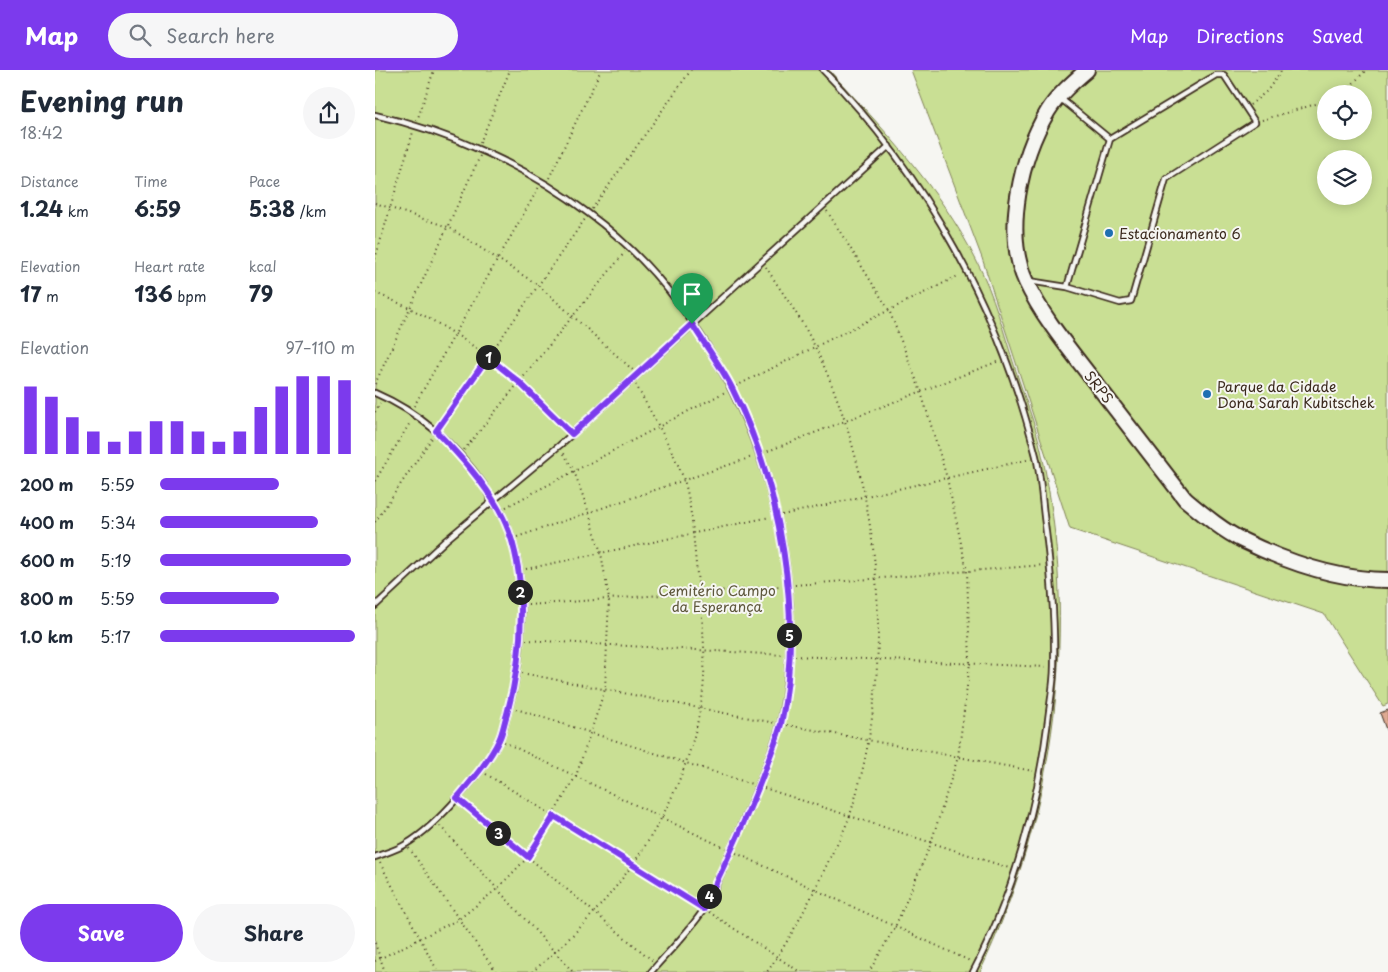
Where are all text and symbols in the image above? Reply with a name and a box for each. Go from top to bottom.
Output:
search box [108,13,458,58]
text: Map [25,17,78,53]
icon: search [126,21,154,49]
text: Search here [166,21,275,49]
text: Map [1130,22,1168,49]
text: Directions [1196,22,1284,49]
text: Saved [1312,22,1363,49]
text: Evening run [20,79,184,122]
map controls [1317,85,1372,205]
button: locate [1317,85,1372,140]
button: share [303,87,355,139]
text: 18:42 [20,120,63,144]
button: layers [1317,150,1372,205]
text: Distance [20,171,79,192]
text: Time [134,171,167,192]
text: Pace [249,171,280,192]
text: 1.24 [20,192,63,224]
text: 6:59 [134,192,181,224]
text: 5:38 [249,192,295,224]
text: km [63,201,89,222]
text: /km [295,201,327,222]
place label: Estacionamento 6 [1119,223,1241,244]
marker: Estacionamento 6 [1103,227,1115,239]
text: Elevation [20,256,80,277]
text: Heart rate [134,256,205,277]
text: kcal [249,256,277,277]
pin [671,273,713,324]
text: 17 [20,277,42,309]
text: 136 [134,277,173,309]
text: 79 [249,277,273,309]
icon: arrive [678,280,706,308]
text: m [42,286,59,307]
text: bpm [173,286,206,307]
text: Elevation [20,335,89,359]
text: 97–110 m [286,335,355,359]
pin: 1 [475,344,501,370]
text: 1 [485,347,492,368]
street label: SRPS [1079,366,1119,408]
place label: Parque da Cidade Dona Sarah Kubitschek [1217,376,1375,413]
marker: Parque da Cidade Dona Sarah Kubitschek [1201,388,1213,400]
text: 200 m [20,472,74,496]
text: 5:59 [100,472,135,496]
text: 400 m [20,510,74,534]
text: 5:34 [100,510,136,534]
text: 600 m [20,548,74,572]
text: 5:19 [100,548,131,572]
pin: 2 [507,580,533,604]
park label: Cemitério Campo da Esperança [658,580,776,617]
text: 2 [516,582,525,603]
text: 800 m [20,586,73,610]
text: 5:59 [100,586,135,610]
pin: 5 [777,622,801,648]
text: 1.0 km [20,624,73,648]
text: 5:17 [100,624,131,648]
text: 5 [785,625,794,646]
pin: 3 [485,820,511,846]
text: 3 [494,823,503,844]
pin: 4 [697,884,721,908]
text: 4 [705,886,714,907]
button: Save [20,904,183,962]
button: Share [193,904,355,962]

